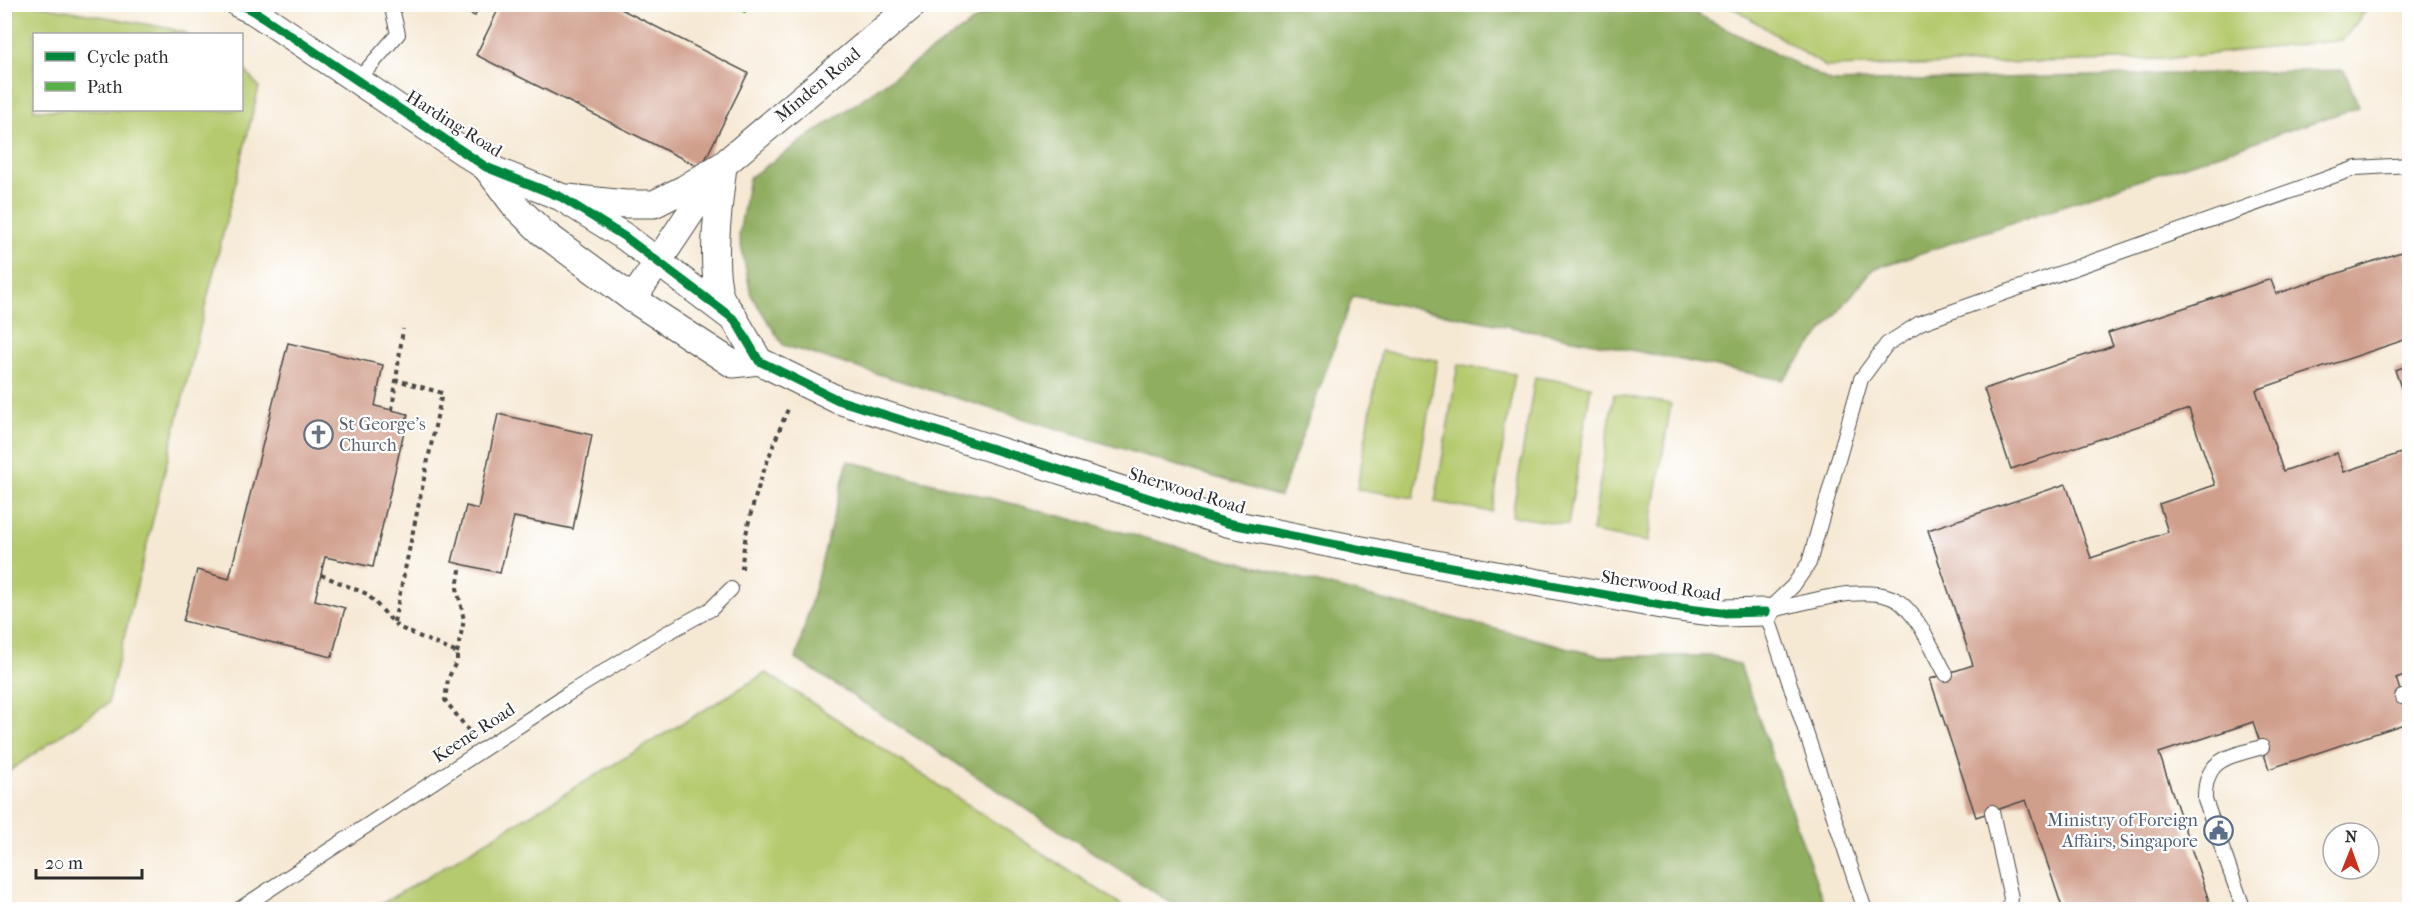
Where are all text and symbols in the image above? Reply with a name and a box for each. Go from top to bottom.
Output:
legend [33,33,243,111]
street label: Minden Road [771,43,865,127]
text: Cycle path [87,47,168,68]
text: Path [87,77,123,98]
street label: Harding Road [402,86,506,162]
place label: St George's Church [339,414,426,456]
church icon: St George's Church [302,418,334,450]
street label: Sherwood Road [1126,463,1248,519]
street label: Sherwood Road [1600,566,1723,606]
street label: Keene Road [429,699,519,767]
place label: Ministry of Foreign Affairs, Singapore [2047,810,2199,852]
public building icon: Ministry of Foreign Affairs, Singapore [2203,814,2235,846]
north arrow [2321,821,2381,881]
text: N [2345,827,2358,846]
scale bar [36,842,142,880]
text: 20 m [45,853,83,874]

